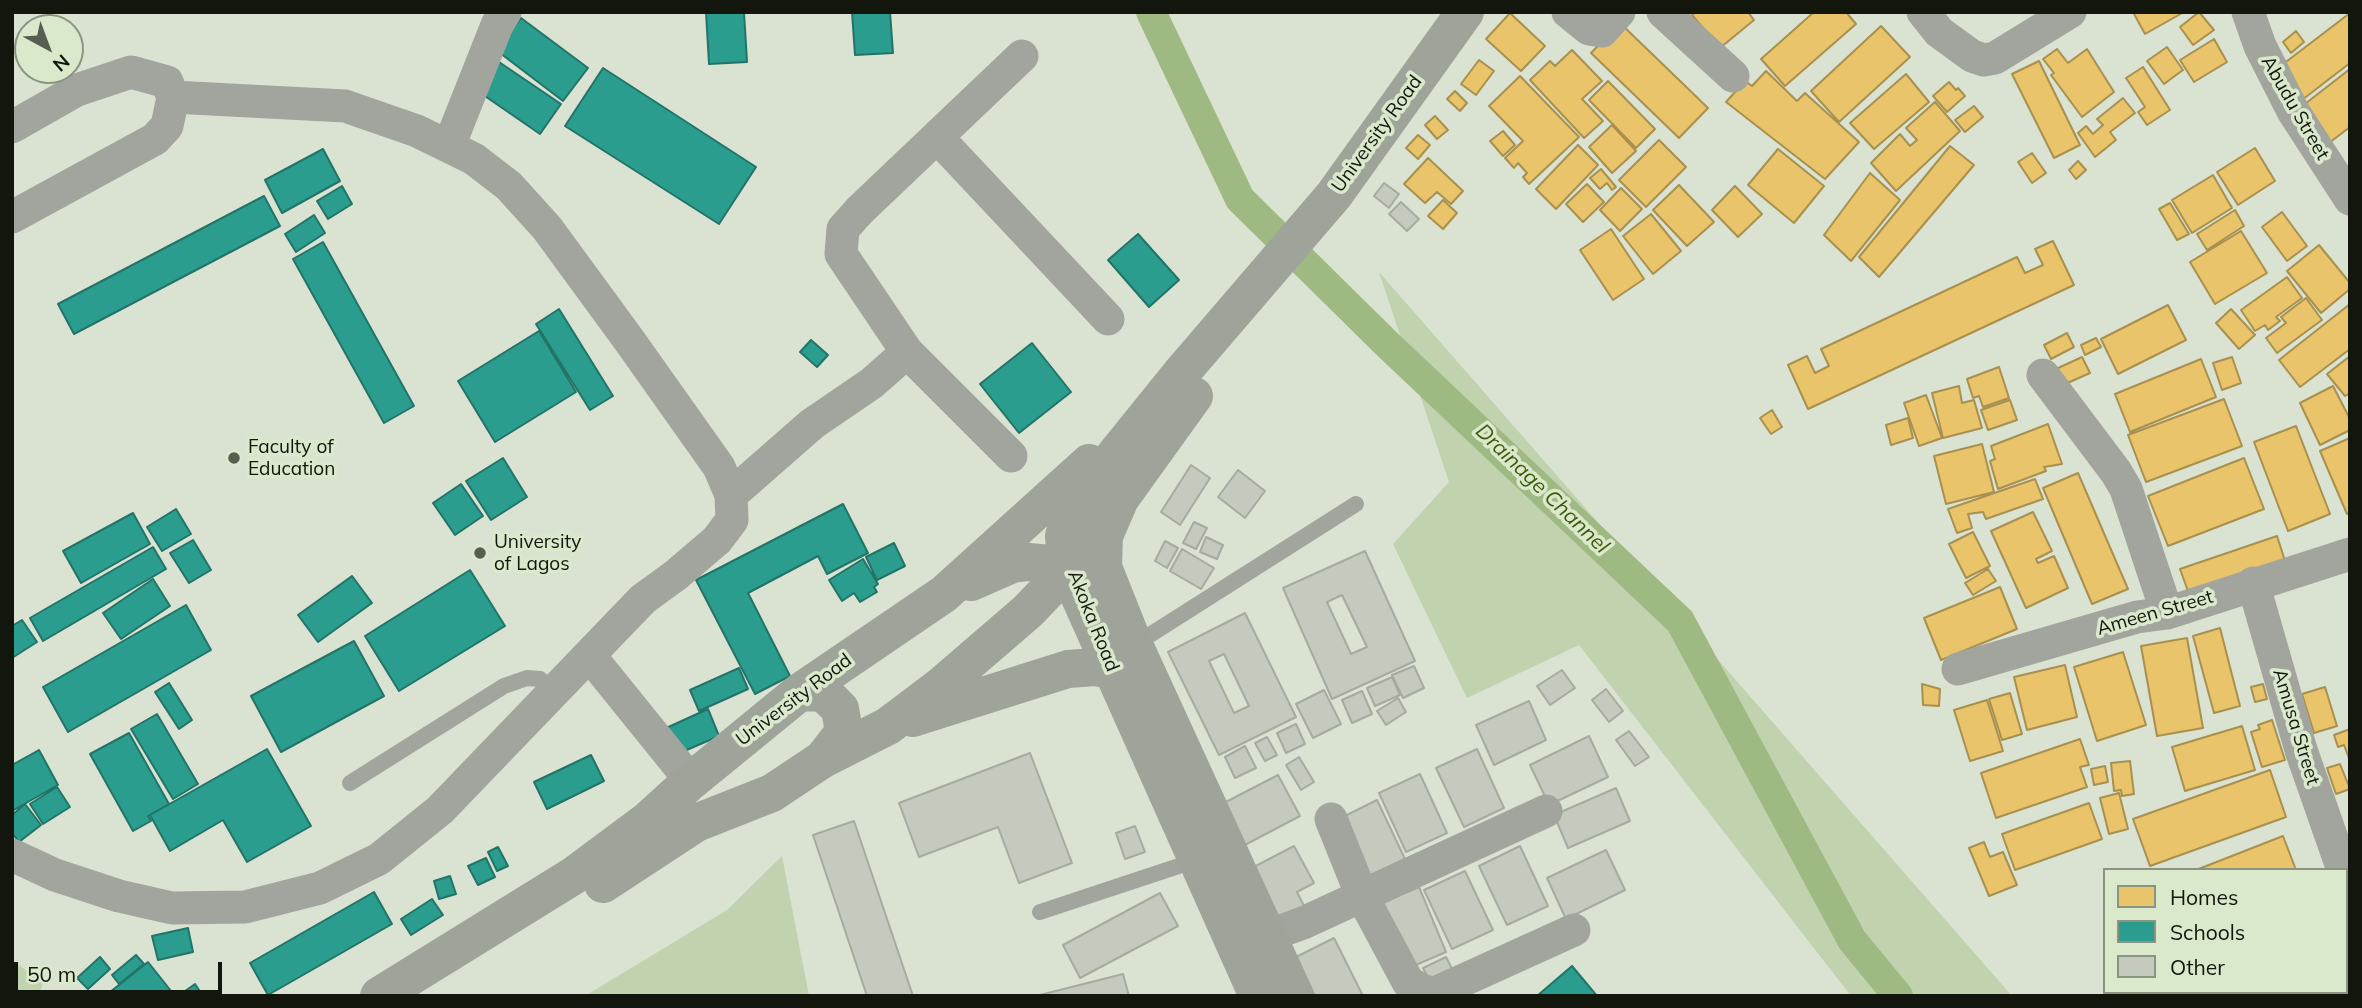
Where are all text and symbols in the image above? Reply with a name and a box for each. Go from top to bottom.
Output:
north arrow [14,14,84,84]
text: N [48,50,75,77]
street label: Abudu Street [2256,52,2334,164]
street label: University Road [1327,71,1427,197]
water label: Drainage Channel [1470,419,1614,559]
place label: Faculty of Education [248,436,335,480]
marker: Faculty of Education [226,450,242,466]
place label: University of Lagos [494,531,581,575]
marker: University of Lagos [472,545,488,561]
street label: Akoka Road [1062,567,1124,675]
street label: Ameen Street [2094,586,2216,640]
street label: University Road [732,649,856,751]
street label: Amusa Street [2268,666,2324,788]
legend [2103,868,2348,994]
text: Homes [2170,884,2238,910]
text: Schools [2170,919,2245,945]
scale bar [18,948,226,992]
text: Other [2170,954,2225,980]
text: 50 m [27,961,76,987]

